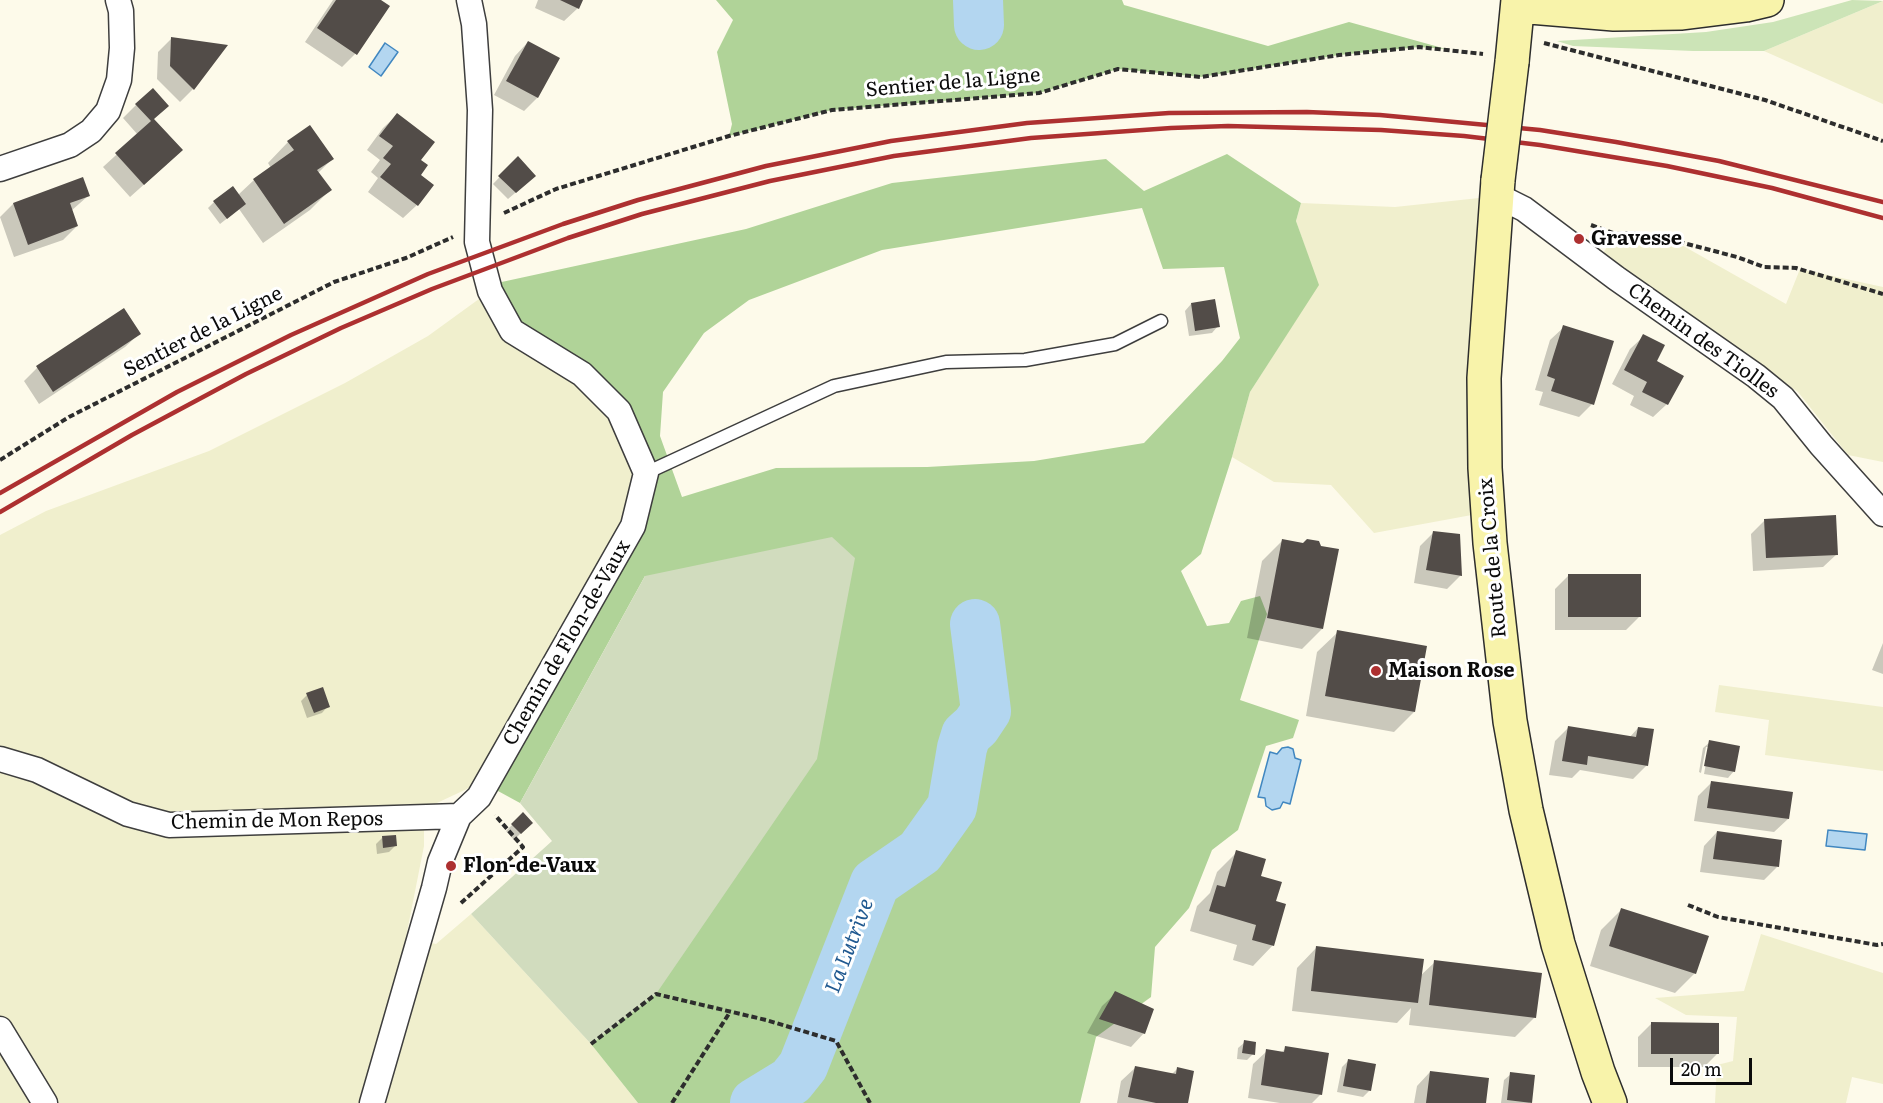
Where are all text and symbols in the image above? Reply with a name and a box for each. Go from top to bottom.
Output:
street label: Sentier de la Ligne [865,63,1041,103]
place label: Gravesse [1591,227,1682,251]
marker: Gravesse [1572,232,1586,246]
street label: Chemin des Tiolles [1623,278,1783,404]
street label: Sentier de la Ligne [120,282,286,382]
street label: Route de la Croix [1474,477,1512,639]
street label: Chemin de Flon-de-Vaux [498,536,636,750]
place label: Maison Rose [1388,659,1515,683]
marker: Maison Rose [1369,664,1383,678]
street label: Chemin de Mon Repos [171,807,383,835]
place label: Flon-de-Vaux [463,854,596,878]
marker: Flon-de-Vaux [444,859,458,873]
water label: La Lutrive [821,895,879,997]
scale bar [1673,1046,1756,1084]
text: 20 m [1681,1055,1722,1082]

